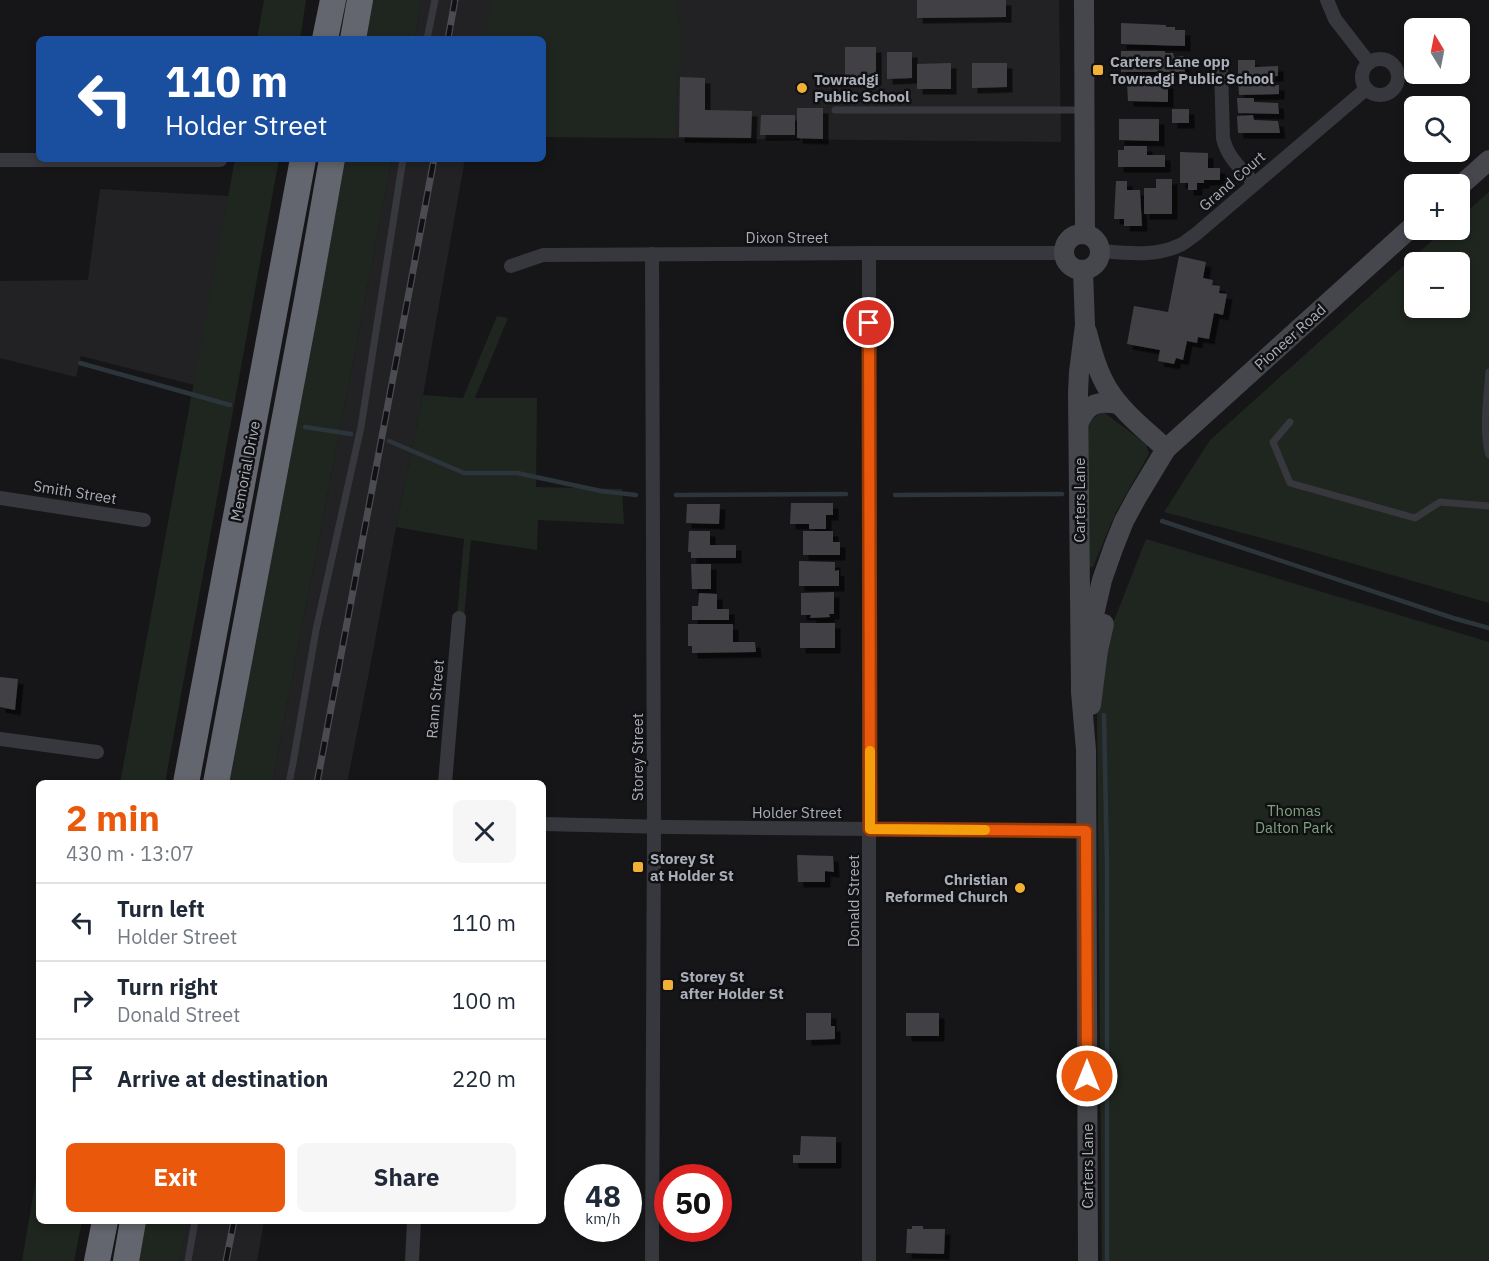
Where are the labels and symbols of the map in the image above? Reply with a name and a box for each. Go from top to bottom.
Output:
north arrow [1404,18,1470,84]
place label: Carters Lane opp Towradgi Public School [1110,52,1274,88]
marker: Carters Lane opp Towradgi Public School [1091,63,1105,77]
place label: Towradgi Public School [814,70,910,106]
marker: Towradgi Public School [795,81,809,95]
street label: Grand Court [1195,147,1269,215]
street label: Dixon Street [746,228,828,247]
pin [843,297,894,348]
street label: Pioneer Road [1250,300,1330,374]
street label: Memorial Drive [226,419,264,523]
street label: Carters Lane [1070,458,1089,542]
street label: Smith Street [32,476,118,508]
street label: Rann Street [422,659,448,739]
street label: Storey Street [628,713,647,801]
park label: Thomas Dalton Park [1255,801,1333,837]
street label: Holder Street [752,803,842,822]
place label: Storey St at Holder St [650,849,734,885]
street label: Donald Street [844,855,863,947]
marker: Storey St at Holder St [631,860,645,874]
place label: Christian Reformed Church [885,870,1008,906]
marker: Christian Reformed Church [1013,881,1027,895]
place label: Storey St after Holder St [680,967,784,1003]
marker: Storey St after Holder St [661,978,675,992]
position arrow [1055,1044,1119,1108]
street label: Carters Lane [1078,1124,1097,1208]
speed limit sign: 50 [654,1164,732,1242]

